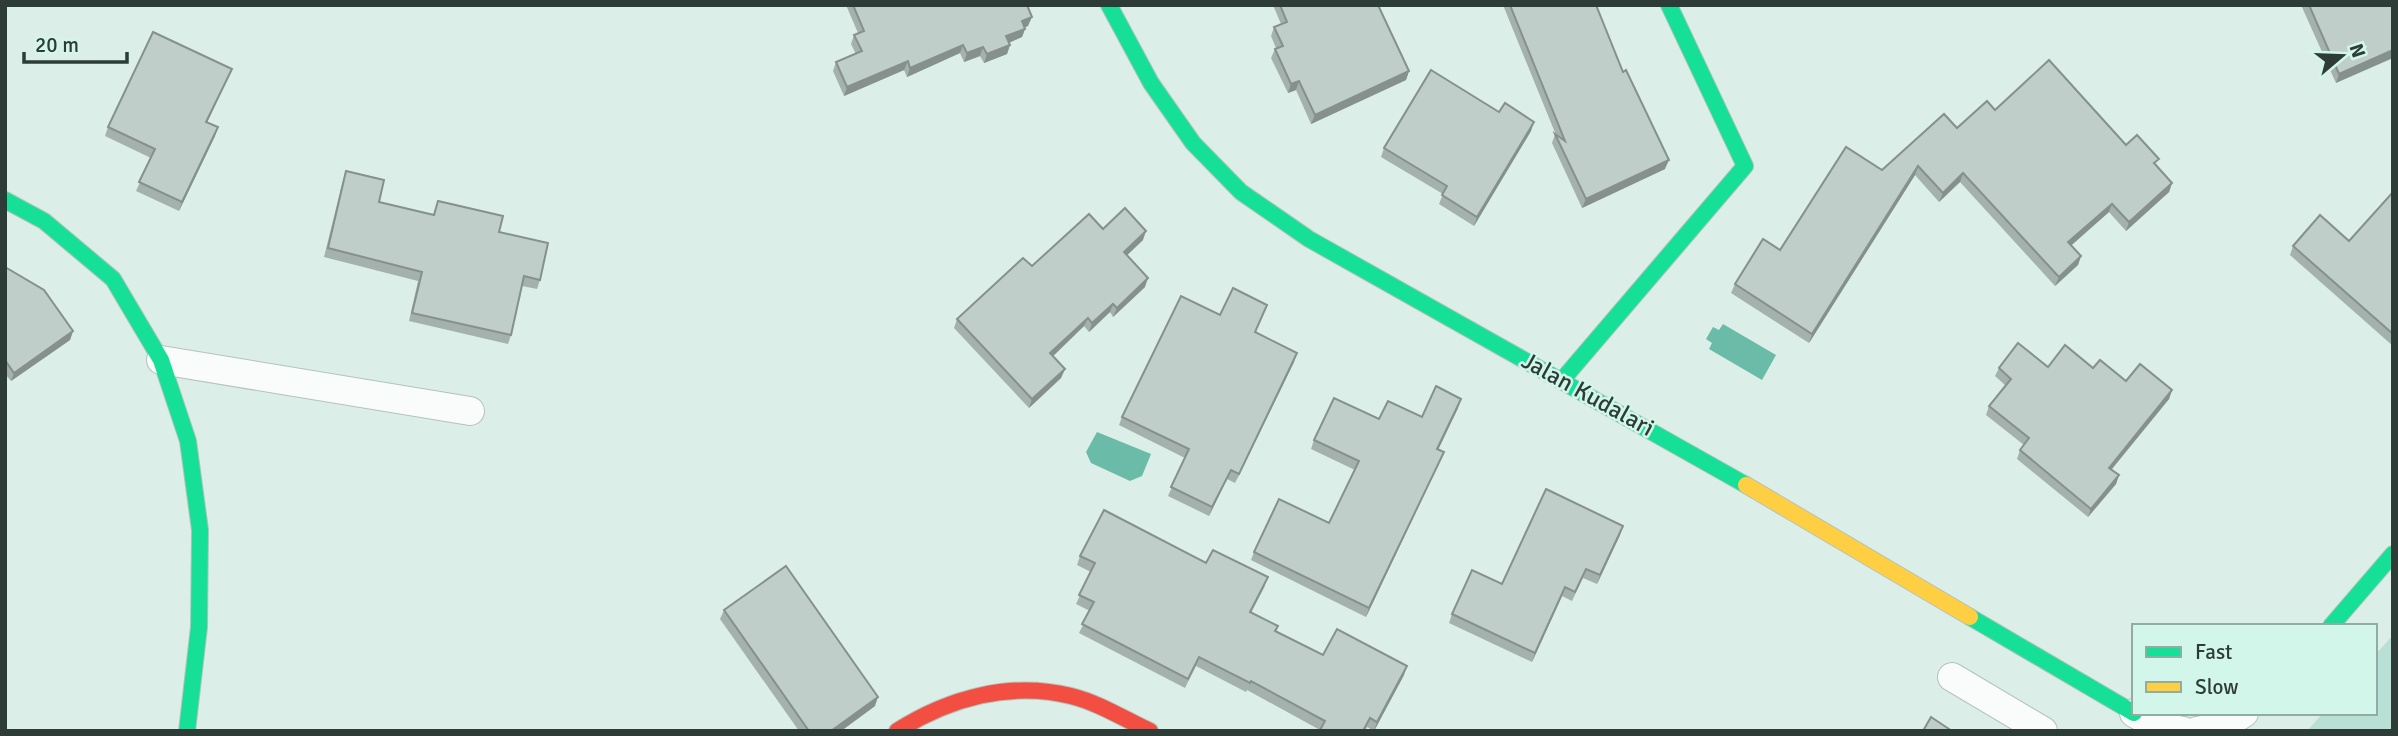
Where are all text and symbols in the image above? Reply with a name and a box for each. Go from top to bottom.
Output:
scale bar [24,21,128,65]
north arrow [2307,21,2377,91]
text: 20 m [35,32,79,58]
text: N [2344,41,2371,61]
street label: Jalan Kudalari [1517,345,1659,443]
legend [2132,624,2377,715]
text: Fast [2195,639,2232,665]
text: Slow [2195,674,2239,700]

